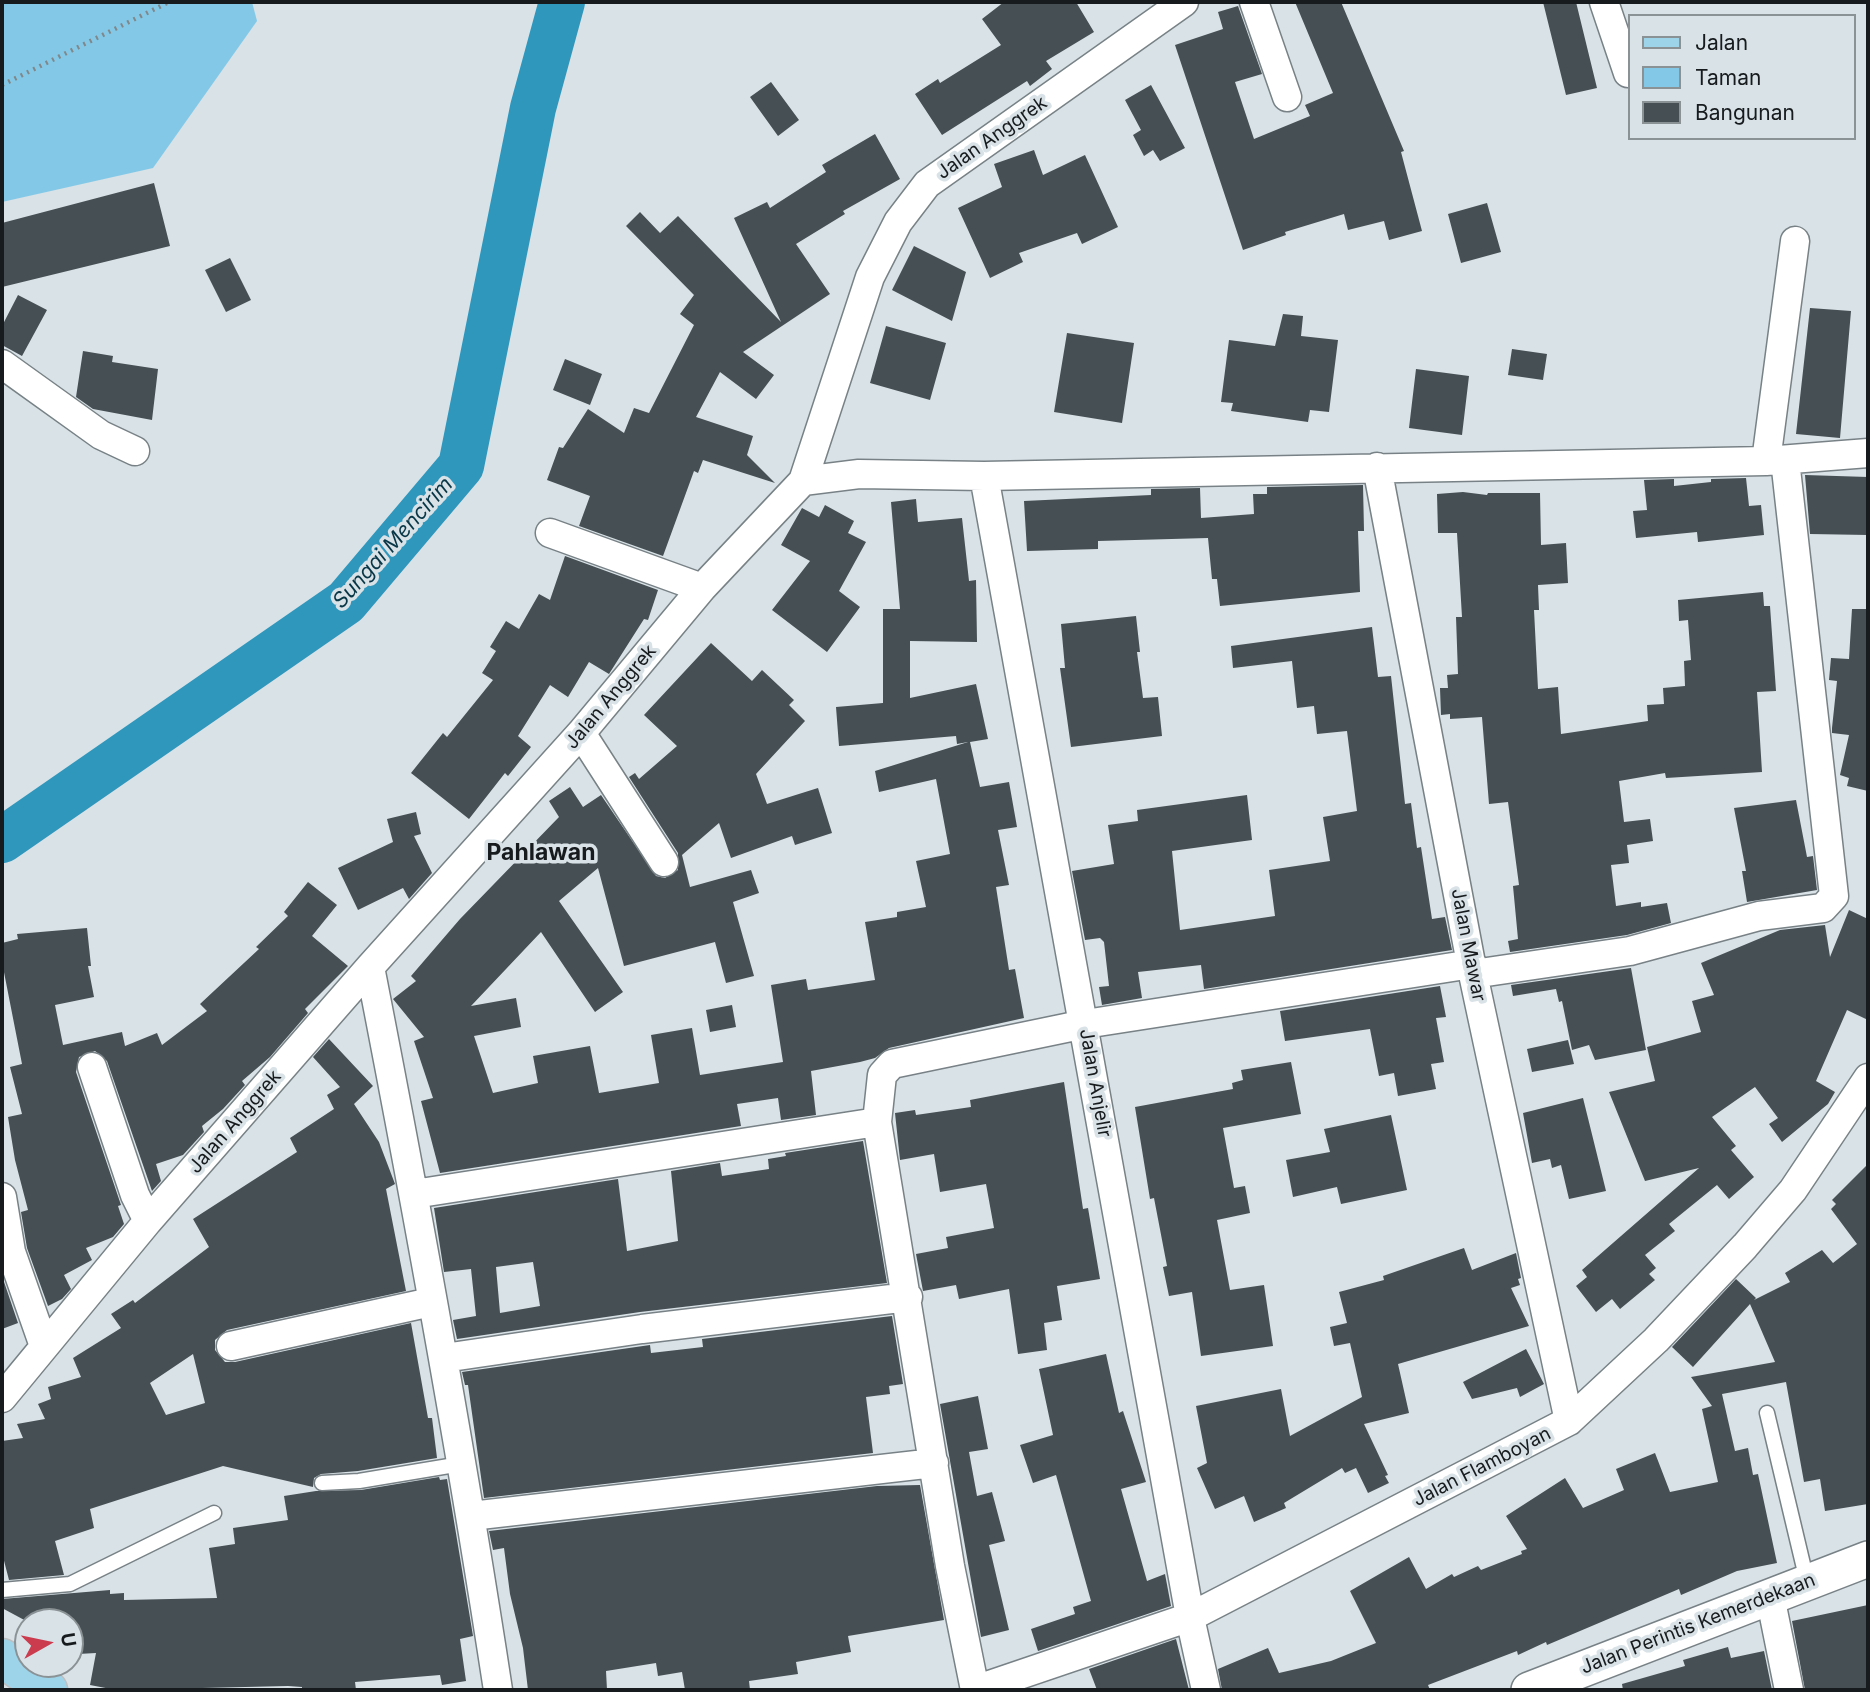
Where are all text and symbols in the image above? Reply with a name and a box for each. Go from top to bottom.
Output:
legend [1629,14,1856,140]
text: Jalan [1695,30,1748,55]
text: Taman [1695,65,1761,90]
street label: Jalan Anggrek [932,92,1052,184]
text: Bangunan [1695,100,1795,125]
water label: Sungai Mencirim [328,472,458,614]
street label: Jalan Anggrek [561,640,661,754]
district label: Pahlawan [486,839,596,867]
street label: Jalan Mawar [1446,887,1490,1003]
street label: Jalan Anjelir [1074,1027,1116,1139]
street label: Jalan Anggrek [184,1066,286,1178]
street label: Jalan Flamboyan [1409,1422,1555,1512]
street label: Jalan Perintis Kemerdekaan [1578,1569,1818,1679]
north arrow [14,1608,84,1678]
text: U [56,1631,81,1649]

